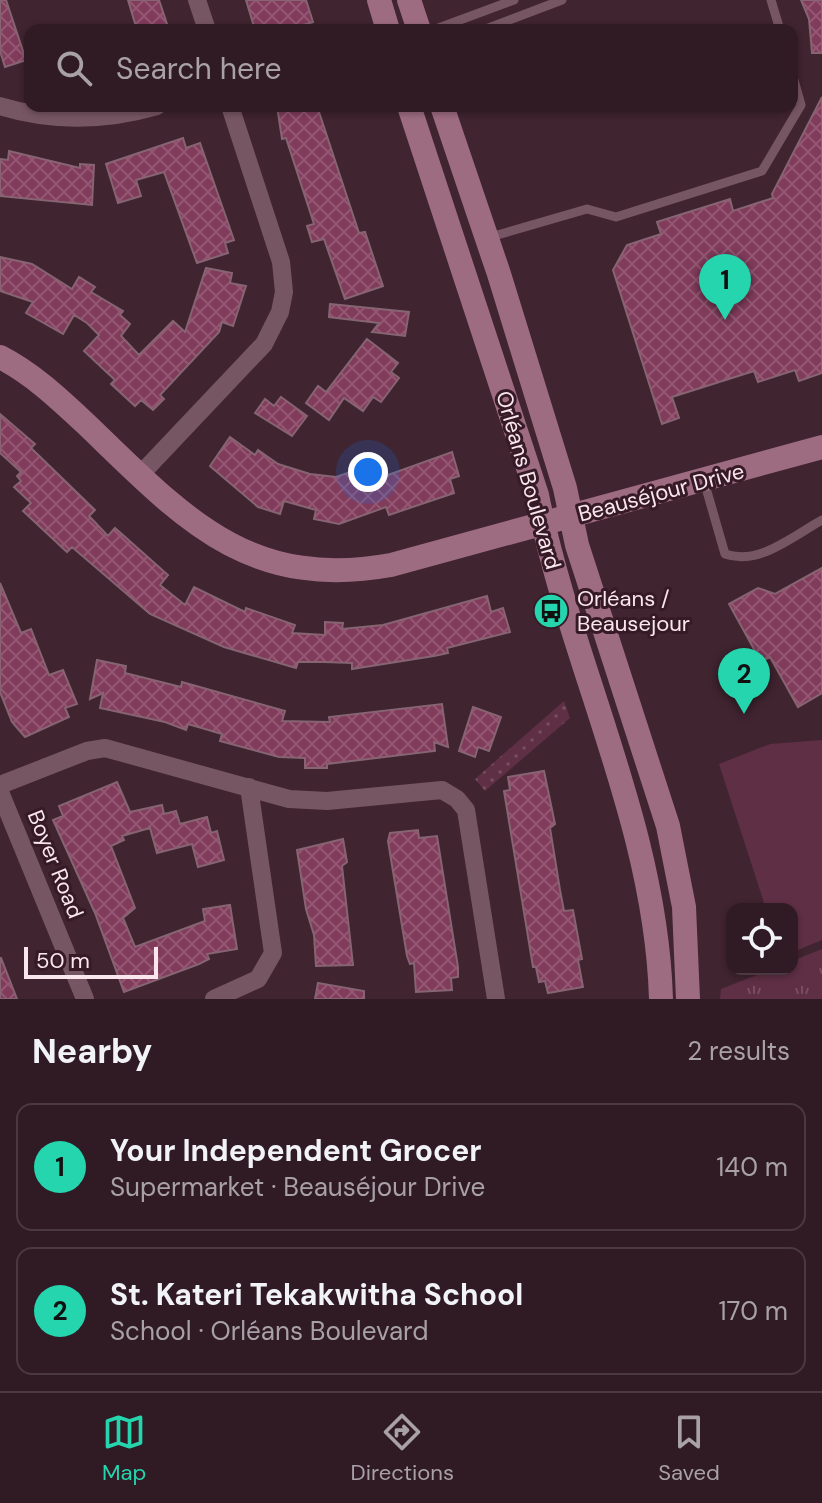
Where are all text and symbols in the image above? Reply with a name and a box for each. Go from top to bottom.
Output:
search box [24,24,798,112]
icon: search [52,46,96,90]
text: Search here [116,49,282,88]
pin: 1 [699,254,751,320]
street label: Orléans Boulevard [489,387,568,573]
your location [348,452,388,492]
street label: Beauséjour Drive [575,456,747,529]
place label: Orléans / Beausejour [577,584,690,638]
bus stop icon: Orléans / Beausejour [532,592,570,630]
pin: 2 [718,648,770,714]
street label: Boyer Road [21,806,90,923]
map controls [726,903,798,975]
button: locate [726,903,798,975]
scale bar [24,943,158,979]
text: 50 m [36,946,90,975]
text: Nearby [32,1029,152,1074]
text: 2 results [687,1034,790,1068]
text: Your Independent Grocer [110,1131,482,1170]
text: 1 [55,1150,65,1184]
text: 140 m [716,1150,788,1184]
text: Supermarket · Beauséjour Drive [110,1170,485,1204]
text: St. Kateri Tekakwitha School [110,1275,523,1314]
text: 2 [52,1294,68,1328]
text: 170 m [719,1294,788,1328]
text: School · Orléans Boulevard [110,1314,429,1348]
tab: Map [102,1410,146,1487]
tab: Directions [351,1410,454,1487]
tab: Saved [658,1410,720,1487]

